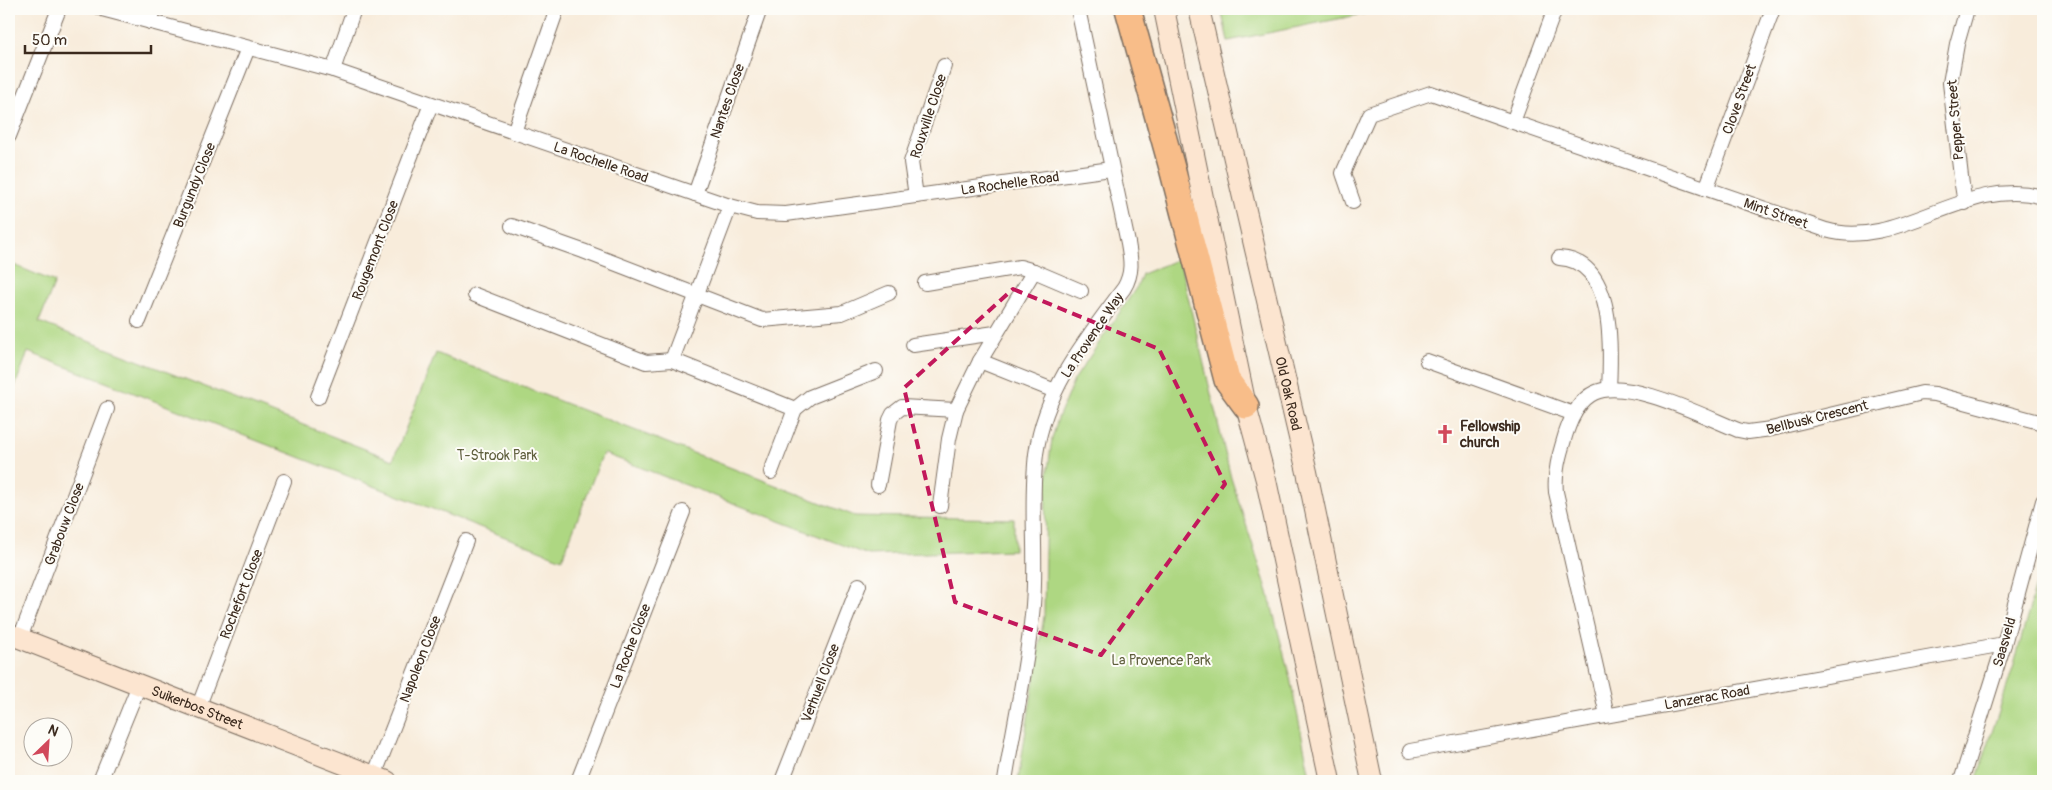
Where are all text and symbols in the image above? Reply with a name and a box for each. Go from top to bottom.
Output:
scale bar [25,22,151,54]
text: 50 m [32,31,67,50]
street label: Clove Street [1719,61,1760,137]
street label: Nantes Close [707,62,748,141]
street label: Rouxville Close [907,72,950,160]
street label: Pepper Street [1943,79,1967,161]
street label: La Rochelle Road [551,138,651,187]
street label: Burgundy Close [170,140,219,230]
street label: La Rochelle Road [960,168,1061,199]
street label: Mint Street [1741,195,1811,233]
street label: Rougemont Close [349,198,402,302]
street label: La Provence Way [1058,289,1127,381]
street label: Old Oak Road [1271,355,1305,433]
street label: Bellbusk Crescent [1765,397,1870,438]
place label: Fellowship church [1459,418,1521,451]
church icon: Fellowship church [1434,423,1456,445]
park label: T-Strook Park [457,447,538,464]
street label: Grabouw Close [41,480,88,568]
street label: Rochefort Close [217,547,266,642]
street label: La Roche Close [607,601,654,691]
street label: Napoleon Close [396,613,445,705]
street label: Saasveld [1989,615,2020,669]
street label: Verhuell Close [798,641,843,725]
park label: La Provence Park [1111,652,1211,669]
street label: Suikerbos Street [149,682,246,733]
street label: Lanzerac Road [1663,682,1751,713]
north arrow [22,718,72,768]
text: N [45,721,61,740]

